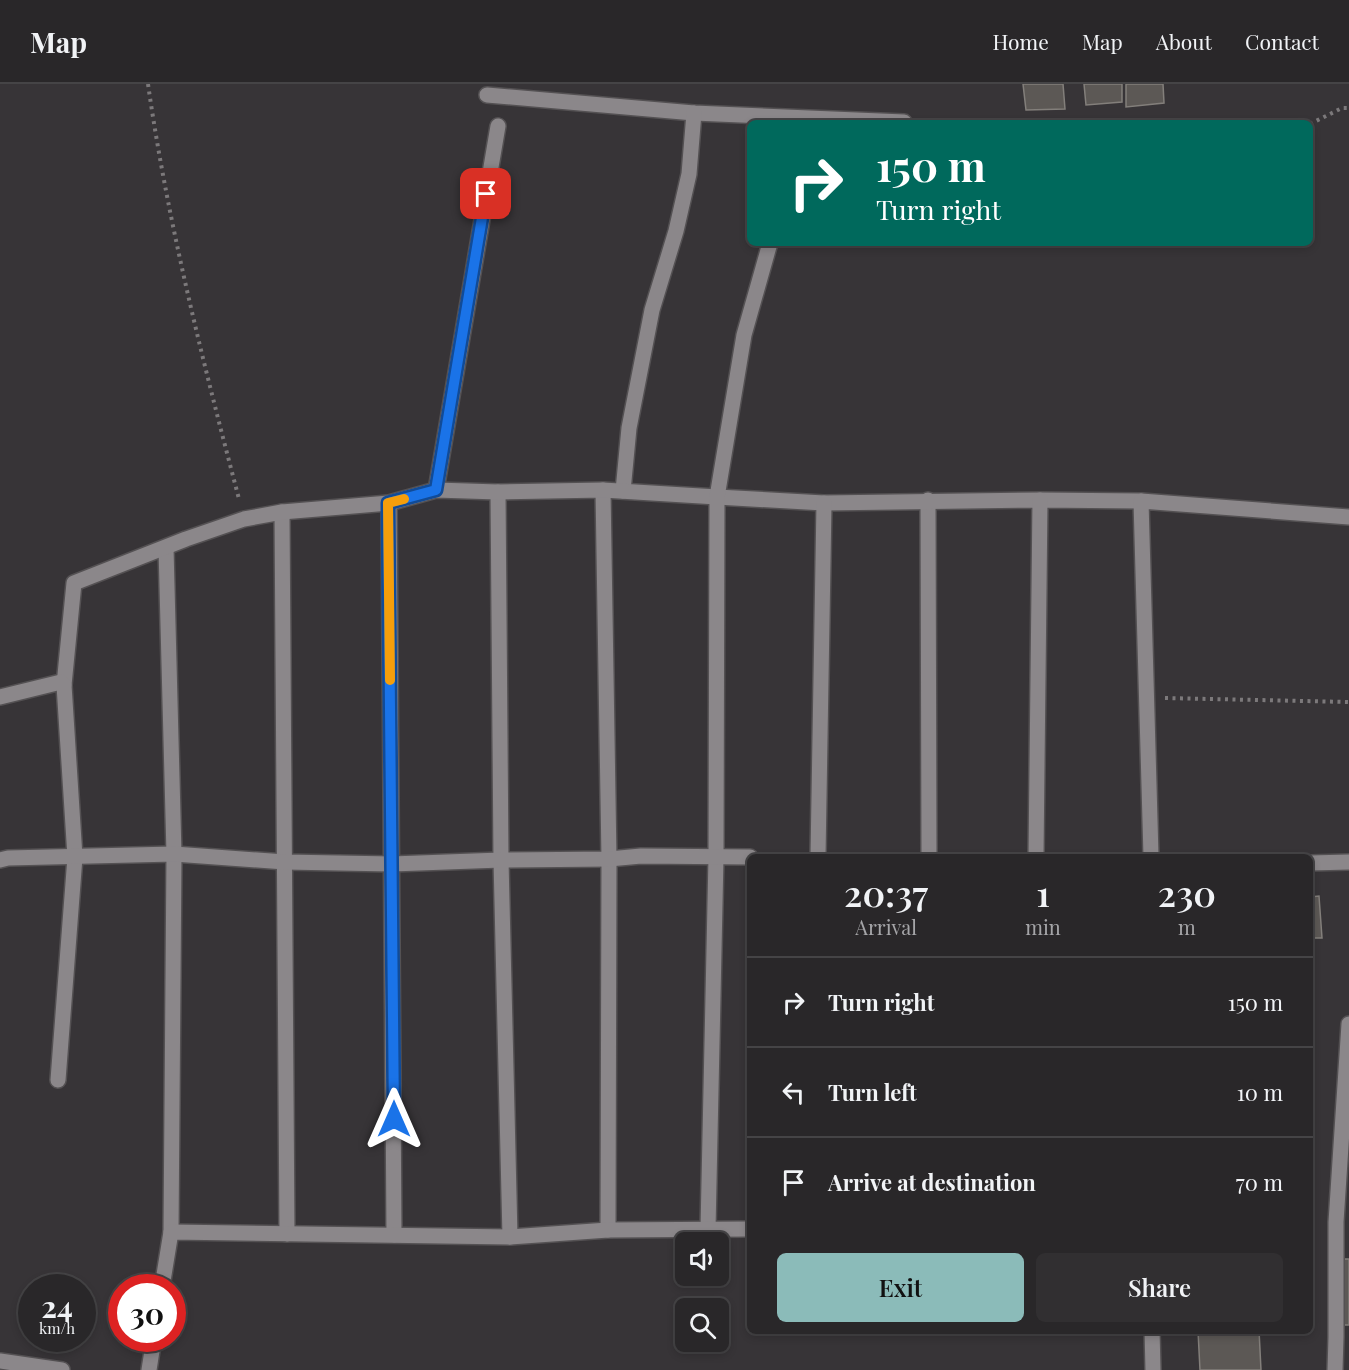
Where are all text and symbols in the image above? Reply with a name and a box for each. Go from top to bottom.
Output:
text: Map [30,23,87,60]
text: Home [993,27,1049,55]
text: Map [1082,27,1123,55]
text: About [1156,27,1212,55]
text: Contact [1245,27,1319,55]
text: 150 m [876,137,986,193]
icon: right [777,144,855,222]
pin [460,168,511,219]
icon: arrive [469,177,502,210]
text: Turn right [876,191,1001,227]
text: 20:37 [844,868,928,916]
text: 1 [1036,868,1050,916]
text: 230 [1158,868,1216,916]
text: Arrival [855,913,917,940]
text: min [1025,913,1061,940]
text: m [1178,913,1196,940]
icon: right [777,986,810,1019]
text: Turn right [828,987,934,1017]
text: 150 m [1228,987,1283,1017]
icon: left [777,1076,810,1109]
text: Turn left [828,1077,917,1107]
text: 10 m [1237,1077,1283,1107]
position arrow [362,1087,426,1151]
icon: arrive [777,1166,810,1199]
text: Arrive at destination [828,1167,1036,1197]
text: 70 m [1236,1167,1283,1197]
map controls [675,1232,729,1352]
button: sound [675,1232,729,1286]
button: Exit [777,1253,1024,1322]
button: Share [1036,1253,1283,1322]
speed limit sign: 30 [108,1274,186,1352]
text: 24 [41,1286,73,1326]
button: search [675,1298,729,1352]
text: km/h [39,1318,75,1338]

